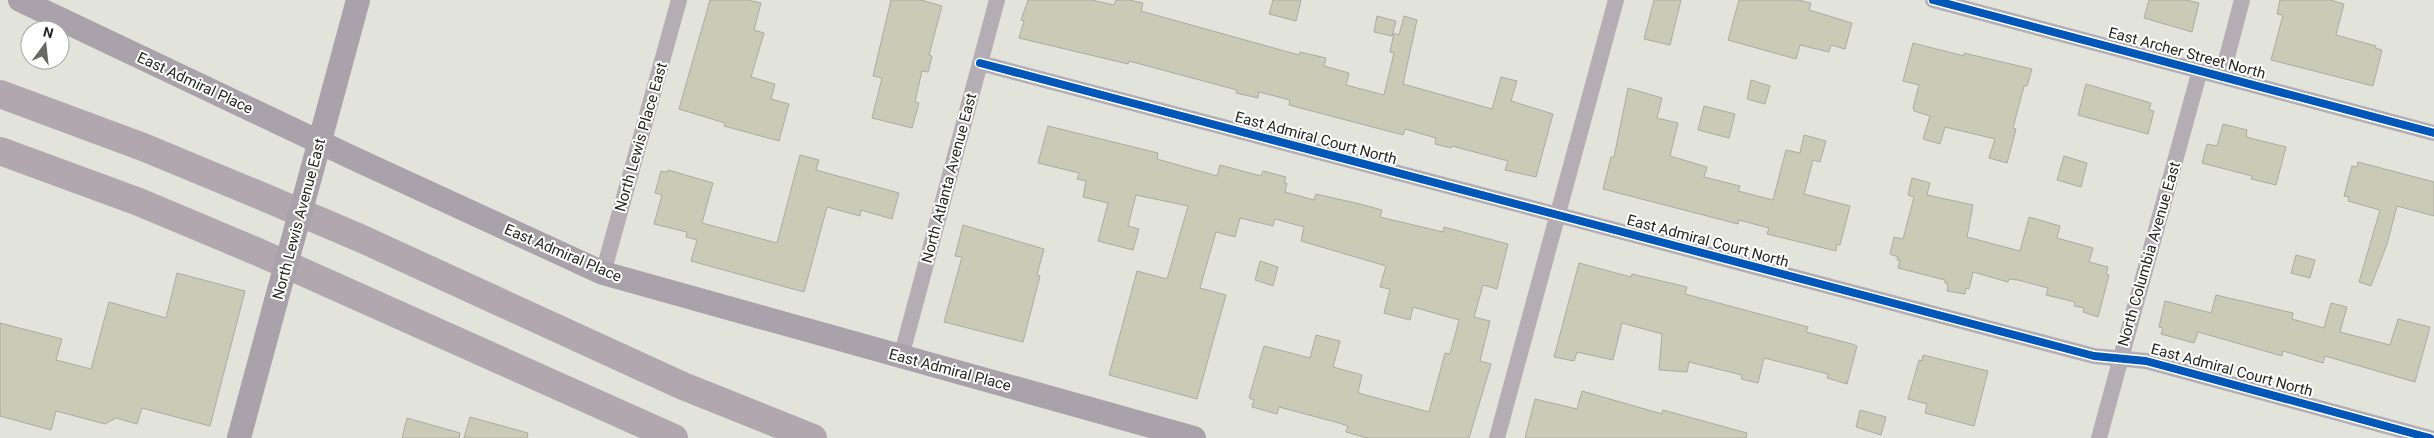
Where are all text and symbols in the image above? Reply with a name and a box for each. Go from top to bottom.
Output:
north arrow [20,20,70,70]
text: N [42,23,55,41]
street label: East Archer Street North [2107,23,2267,83]
street label: East Admiral Place [134,48,256,118]
street label: North Lewis Place East [611,60,671,214]
street label: North Atlanta Avenue East [918,91,980,265]
street label: East Admiral Court North [1233,108,1399,168]
street label: North Lewis Avenue East [269,136,329,302]
street label: North Columbia Avenue East [2114,160,2184,348]
street label: East Admiral Court North [1625,211,1791,271]
street label: East Admiral Place [502,220,624,286]
street label: East Admiral Court North [2149,340,2315,400]
street label: East Admiral Place [887,345,1013,395]

